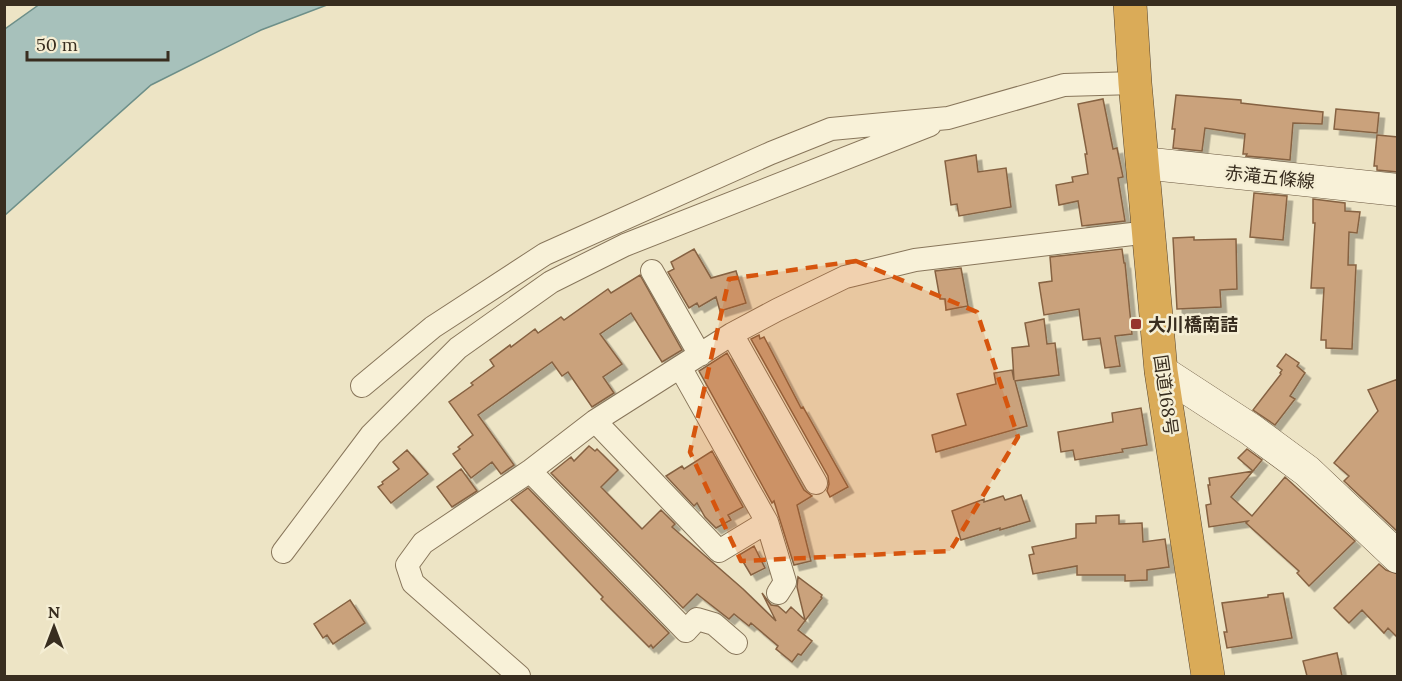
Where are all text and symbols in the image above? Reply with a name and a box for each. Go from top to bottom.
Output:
scale bar [27,24,168,62]
text: 50 m [36,33,78,56]
street label: 赤滝五條線 [1224,161,1316,193]
place label: 大川橋南詰 [1148,313,1238,336]
marker: 大川橋南詰 [1129,317,1143,331]
street label: 国道168号 [1149,353,1183,437]
north arrow [24,597,84,657]
text: N [48,602,60,622]

